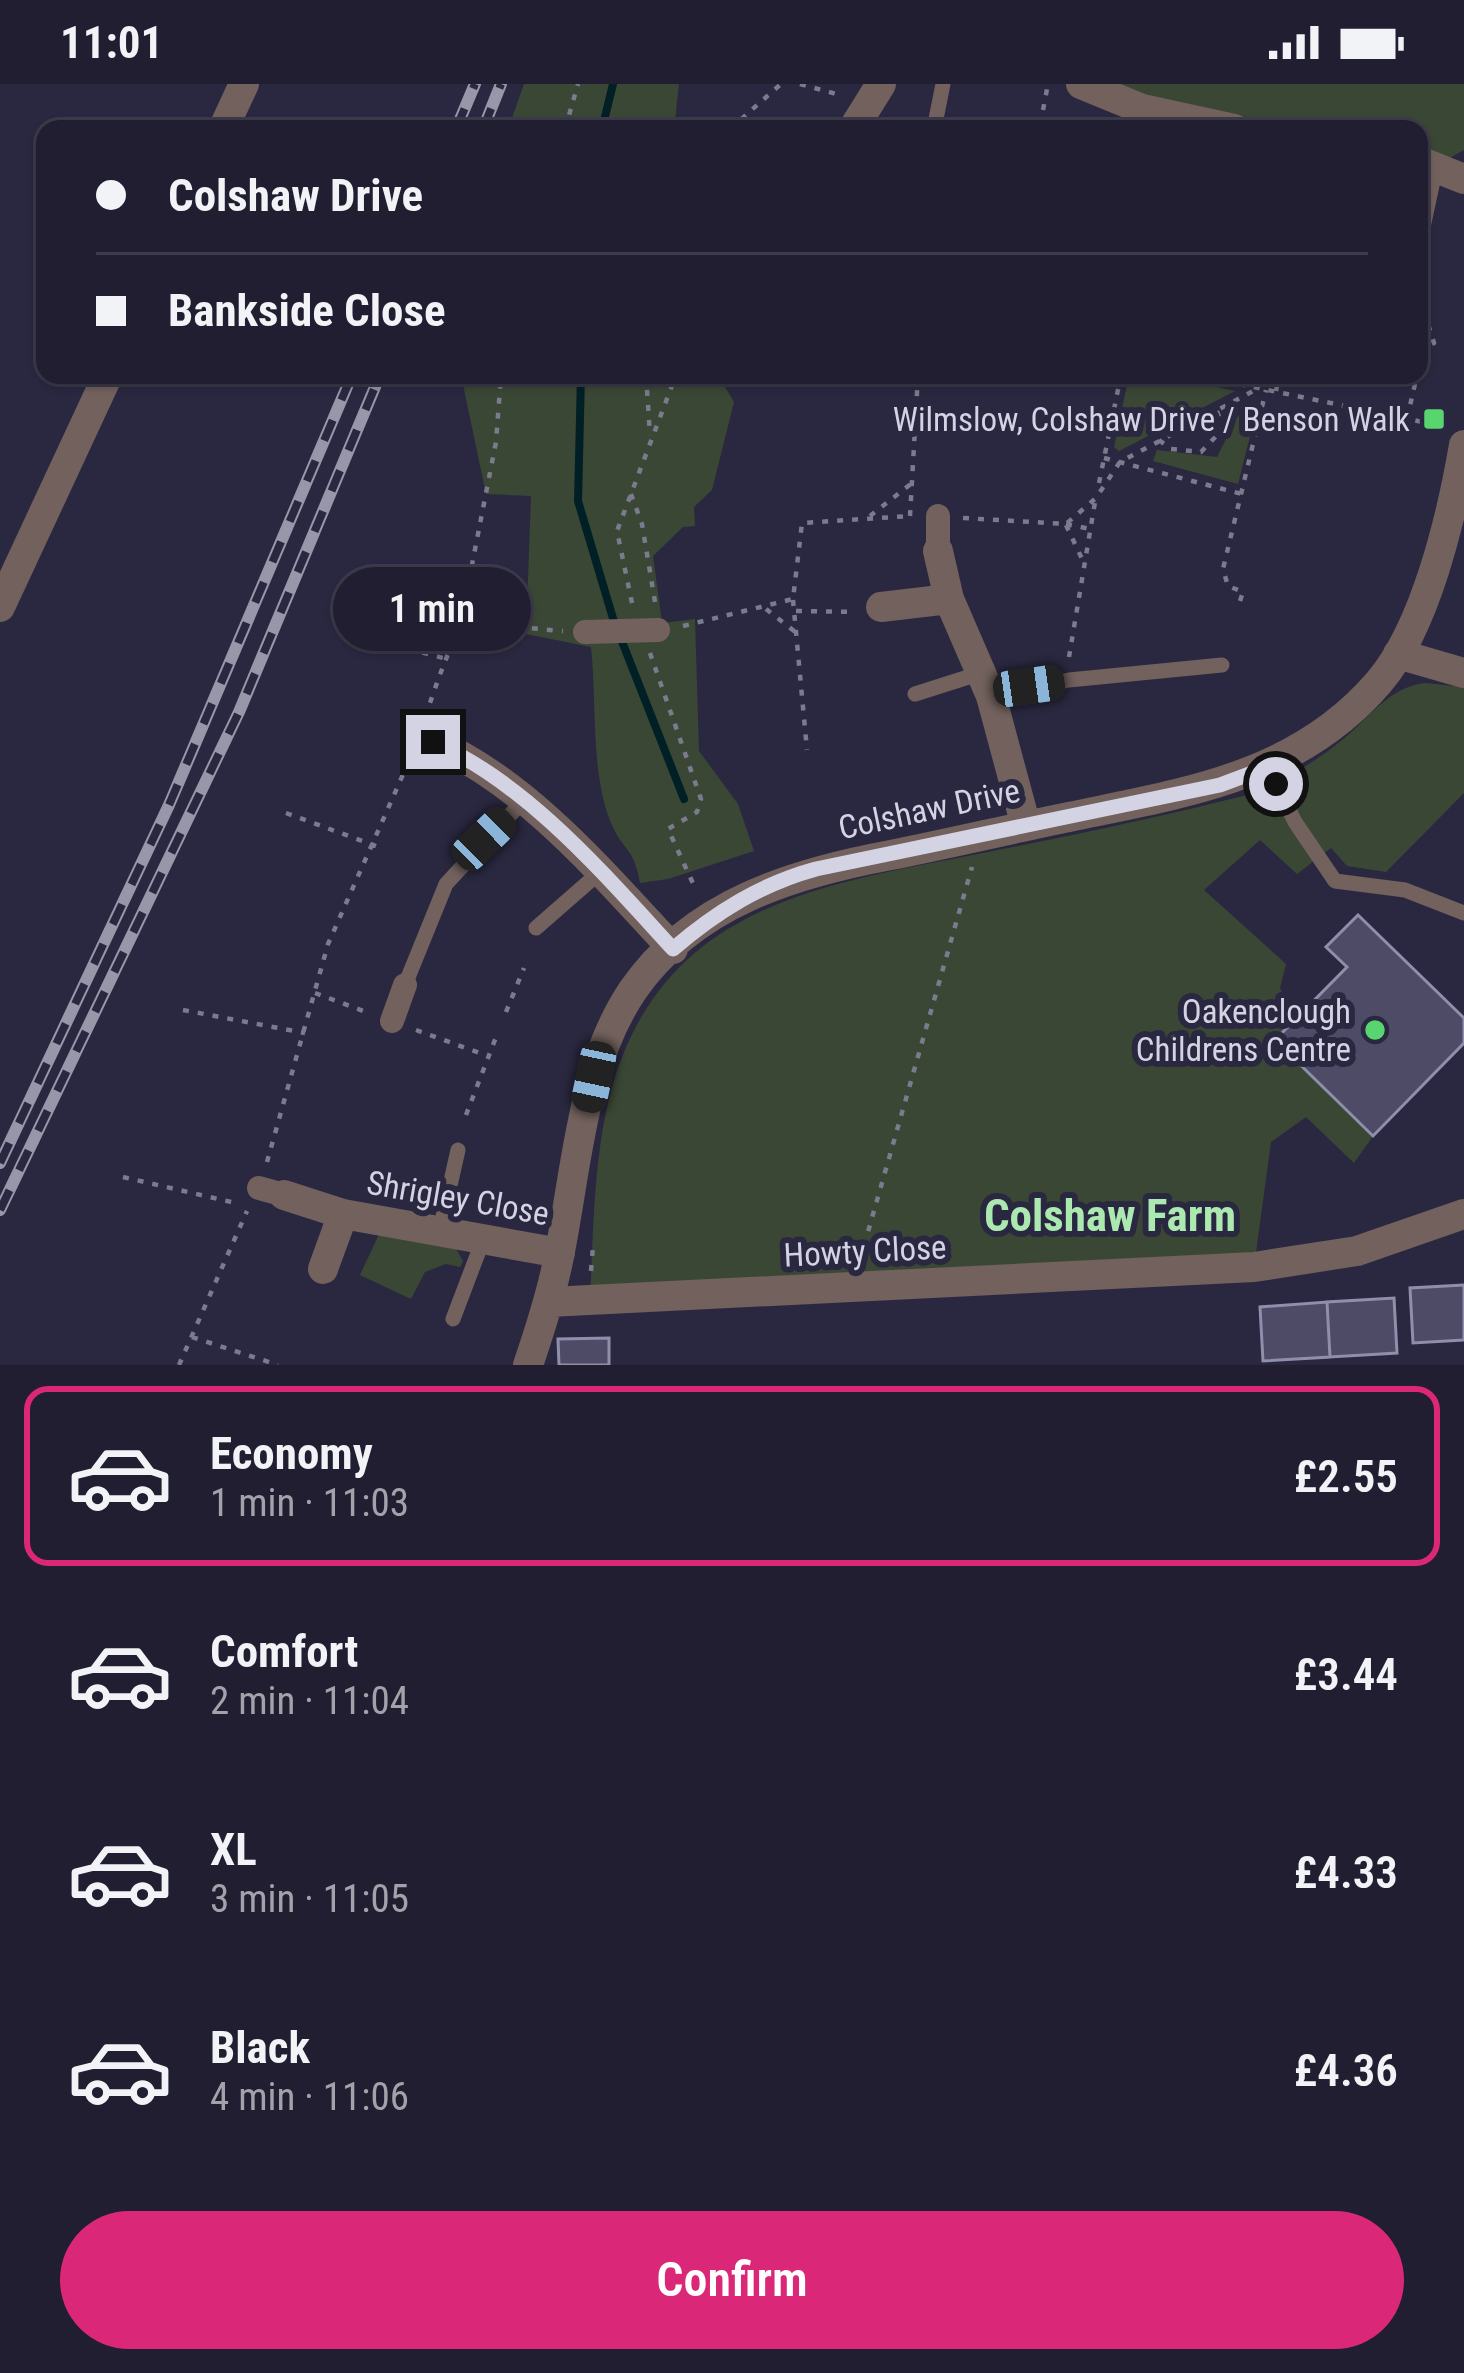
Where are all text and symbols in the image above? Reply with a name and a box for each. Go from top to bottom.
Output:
text: 11:01 [60,16,163,69]
text: Colshaw Drive [168,169,423,222]
text: Bankside Close [168,284,445,337]
place label: Wilmslow, Colshaw Drive / Benson Walk [893,400,1410,439]
marker: Wilmslow, Colshaw Drive / Benson Walk [1421,406,1447,432]
callout: 1 min [334,568,532,652]
text: 1 min [389,586,475,632]
car [991,663,1067,709]
route end [406,715,460,769]
route start [1249,757,1303,811]
street label: Colshaw Drive [835,771,1023,847]
car [446,801,522,877]
place label: Oakenclough Childrens Centre [1136,992,1351,1069]
marker: Oakenclough Childrens Centre [1362,1017,1388,1043]
car [569,1038,619,1116]
street label: Shrigley Close [364,1163,552,1233]
district label: Colshaw Farm [984,1189,1236,1242]
street label: Howty Close [783,1227,947,1275]
icon: car [66,1422,174,1530]
text: Economy [210,1427,373,1480]
text: £2.55 [1294,1450,1398,1503]
text: 1 min · 11:03 [210,1480,409,1526]
icon: car [66,1620,174,1728]
text: Comfort [210,1625,358,1678]
text: £3.44 [1294,1648,1398,1701]
text: 2 min · 11:04 [210,1678,409,1724]
icon: car [66,1818,174,1926]
text: XL [210,1823,257,1876]
text: £4.33 [1294,1846,1398,1899]
text: 3 min · 11:05 [210,1876,409,1922]
icon: car [66,2016,174,2124]
text: Black [210,2021,310,2074]
text: £4.36 [1294,2044,1398,2097]
text: 4 min · 11:06 [210,2074,409,2120]
button: Confirm [60,2211,1404,2349]

